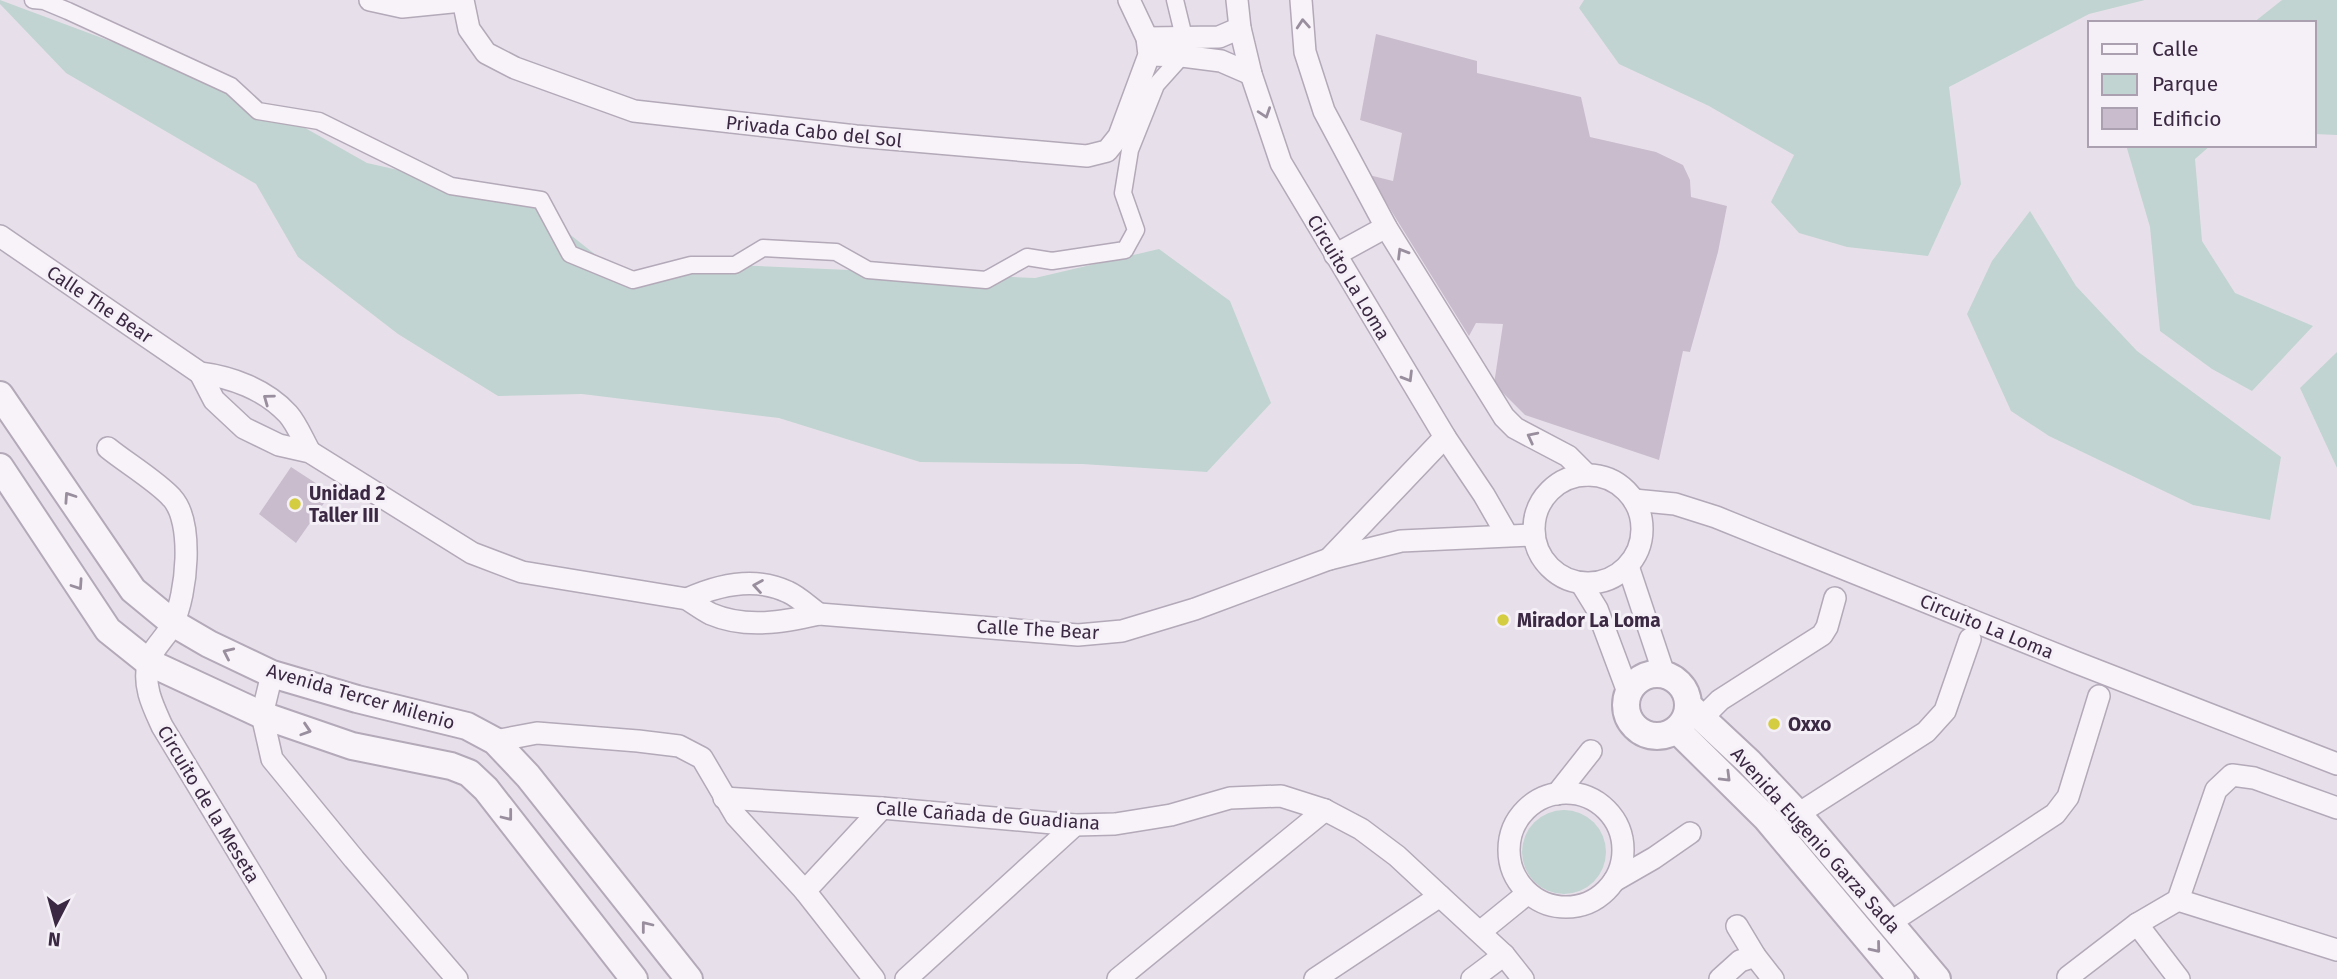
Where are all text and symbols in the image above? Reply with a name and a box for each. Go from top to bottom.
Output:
one-way arrow [1296,18,1311,29]
legend [2088,21,2316,147]
text: Calle [2152,36,2198,62]
text: Parque [2152,71,2218,97]
text: Edificio [2152,106,2222,132]
one-way arrow [1257,107,1271,119]
street label: Privada Cabo del Sol [725,111,904,152]
street label: Circuito La Loma [1302,210,1395,344]
one-way arrow [1397,248,1410,261]
street label: Calle The Bear [42,261,158,349]
one-way arrow [1400,369,1413,382]
one-way arrow [264,395,276,407]
one-way arrow [1526,431,1539,445]
place label: Unidad 2 Taller III [309,482,385,527]
one-way arrow [65,492,77,505]
marker: Unidad 2 Taller III [287,496,303,512]
one-way arrow [70,577,83,590]
one-way arrow [752,579,764,594]
street label: Circuito La Loma [1917,589,2057,664]
place label: Mirador La Loma [1517,609,1661,632]
marker: Mirador La Loma [1495,612,1511,628]
street label: Calle The Bear [976,615,1101,644]
one-way arrow [223,647,235,661]
street label: Avenida Tercer Milenio [264,659,458,734]
place label: Oxxo [1788,713,1831,736]
marker: Oxxo [1766,716,1782,732]
street label: Circuito de la Meseta [152,721,265,887]
one-way arrow [299,722,311,736]
street label: Avenida Eugenio Garza Sada [1726,743,1905,938]
one-way arrow [1718,769,1731,782]
street label: Calle Cañada de Guadiana [875,796,1101,835]
one-way arrow [499,809,512,821]
north arrow [21,888,91,958]
one-way arrow [642,921,655,933]
text: N [47,927,62,952]
one-way arrow [1867,941,1880,953]

